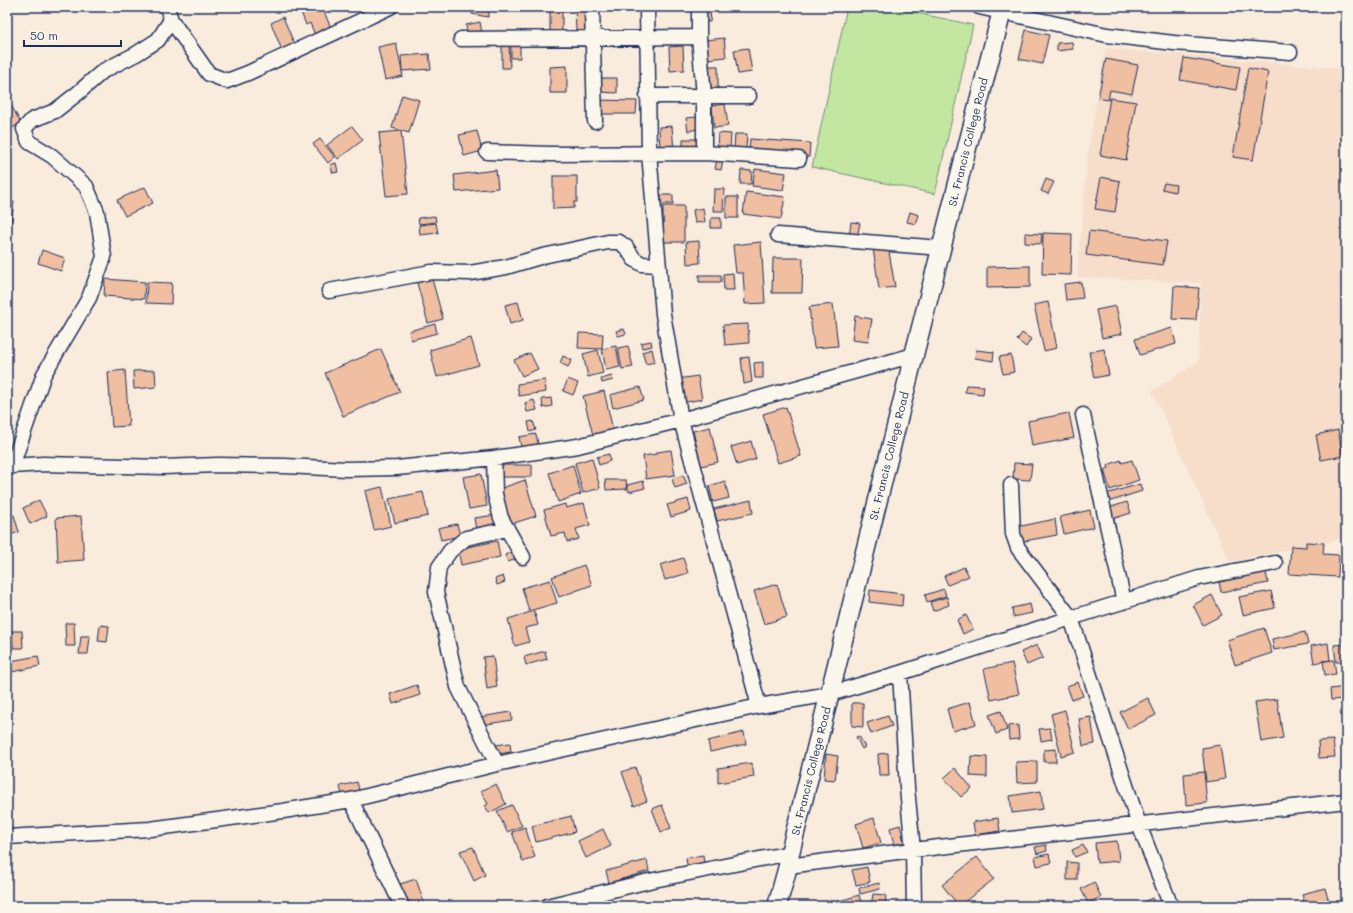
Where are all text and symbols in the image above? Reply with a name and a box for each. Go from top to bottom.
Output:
scale bar [24,22,121,48]
text: 50 m [30,27,58,43]
street label: St. Francis College Road [944,76,991,208]
street label: St. Francis College Road [865,390,912,522]
street label: St. Francis College Road [787,705,834,837]

